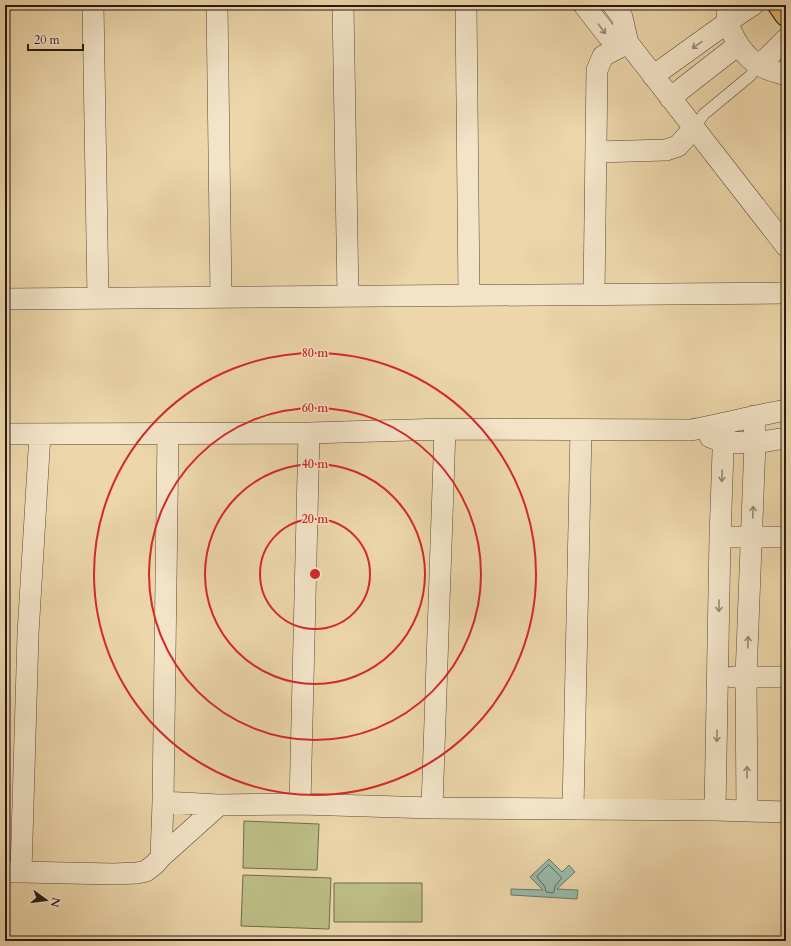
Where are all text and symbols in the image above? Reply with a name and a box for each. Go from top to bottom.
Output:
one-way arrow [598,23,607,34]
scale bar [28,26,83,52]
text: 20 m [34,32,61,48]
one-way arrow [691,41,702,49]
text: 80 m [302,345,329,361]
text: 60 m [302,400,329,416]
text: 40 m [302,456,329,472]
one-way arrow [718,469,726,482]
one-way arrow [749,506,756,519]
text: 20 m [302,511,329,527]
centre of rings [308,567,322,581]
one-way arrow [715,599,723,612]
one-way arrow [744,636,751,649]
one-way arrow [713,729,721,742]
one-way arrow [743,766,751,779]
north arrow [26,880,66,920]
text: N [47,896,64,909]

